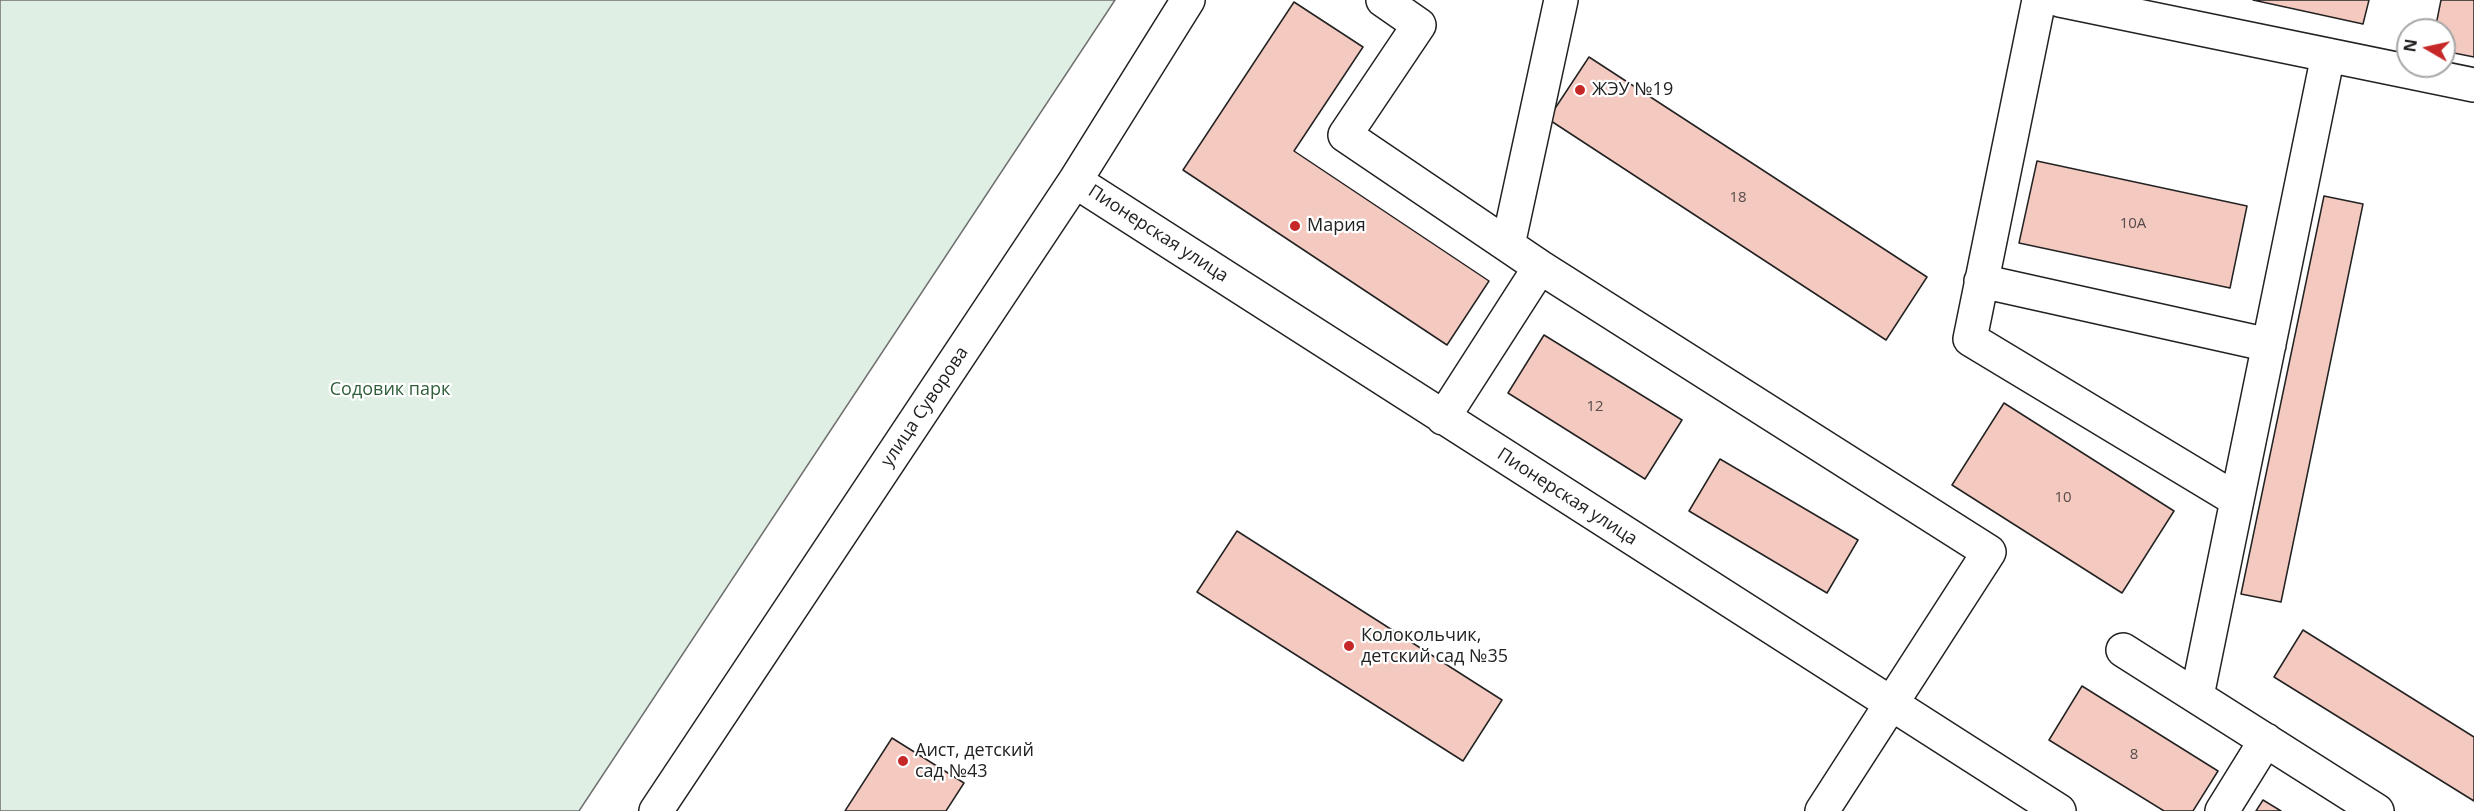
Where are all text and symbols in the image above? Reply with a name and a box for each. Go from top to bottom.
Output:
north arrow [2396,18,2456,78]
text: N [2398,37,2422,54]
place label: ЖЭУ №19 [1592,79,1673,101]
marker: ЖЭУ №19 [1573,83,1587,97]
street label: Пионерская улица [1084,181,1232,287]
house number: 18 [1729,189,1747,207]
place label: Мария [1307,215,1366,237]
house number: 10А [2120,215,2146,233]
marker: Мария [1288,219,1302,233]
street label: улица Суворова [877,343,973,471]
park label: Содовик парк [330,379,450,401]
house number: 12 [1586,398,1604,416]
street label: Пионерская улица [1493,444,1641,550]
house number: 10 [2054,489,2072,507]
place label: Колокольчик, детский сад №35 [1361,625,1508,668]
marker: Колокольчик, детский сад №35 [1342,639,1356,653]
place label: Аист, детский сад №43 [915,740,1034,783]
house number: 8 [2130,746,2138,764]
marker: Аист, детский сад №43 [896,754,910,768]

